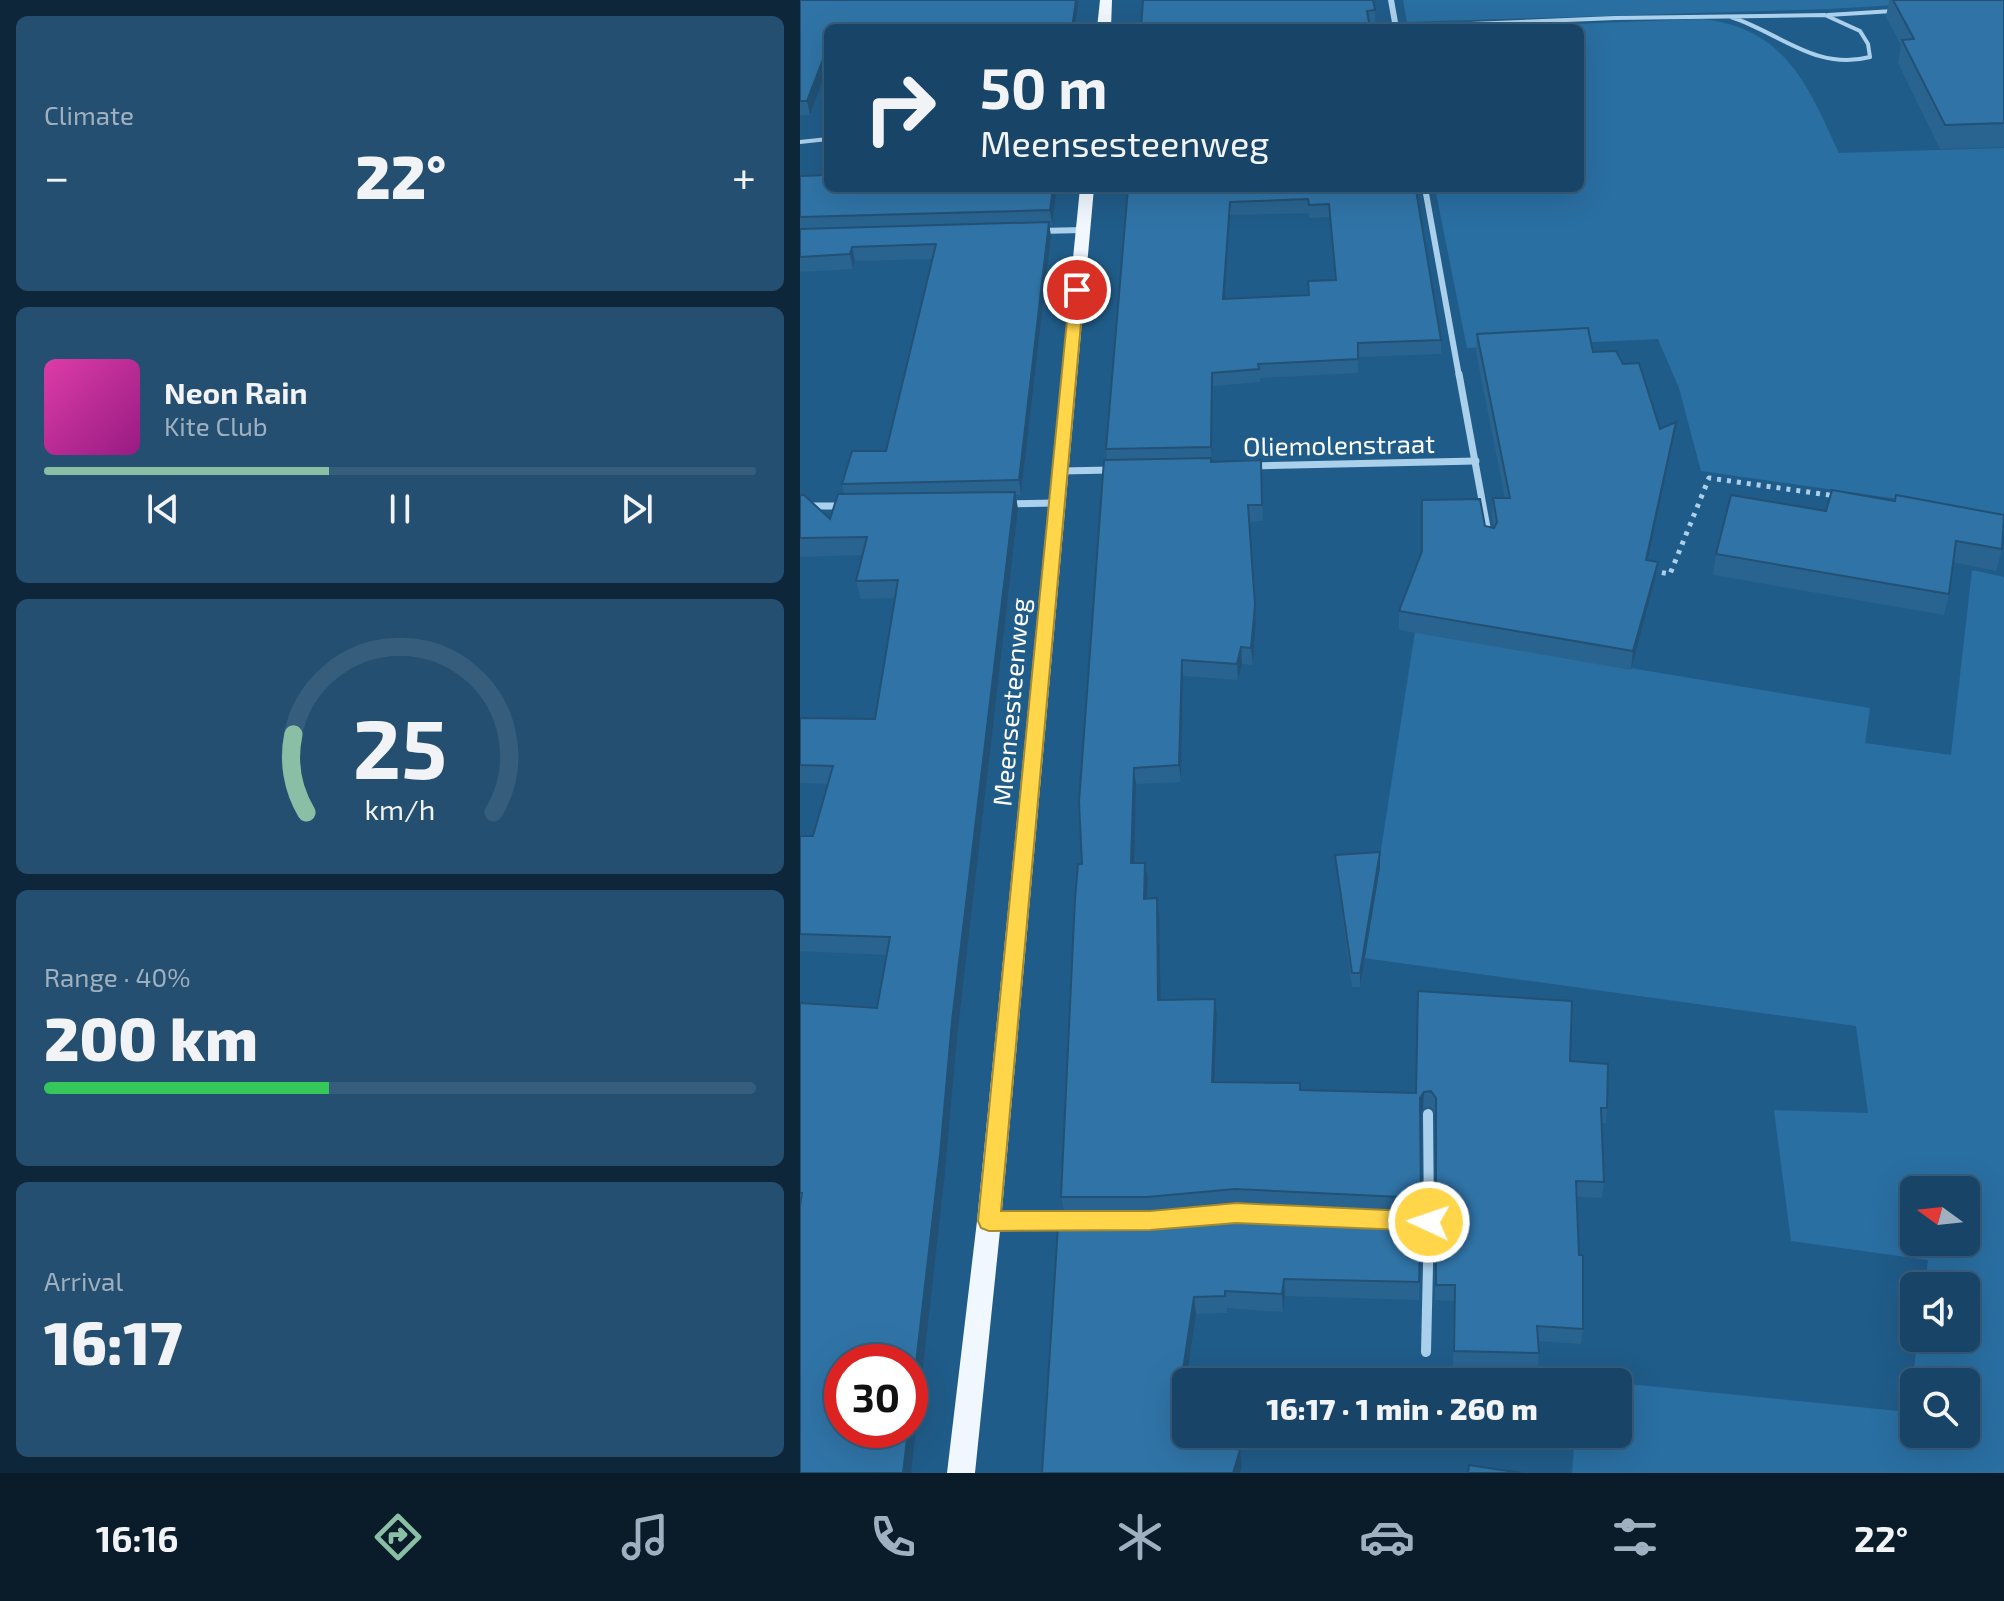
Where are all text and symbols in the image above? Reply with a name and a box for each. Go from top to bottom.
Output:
text: 50 m [980,53,1108,120]
icon: right [848,56,952,160]
text: Climate [44,99,134,130]
text: Meensesteenweg [980,121,1269,164]
text: 22° [355,139,446,211]
text: − [44,149,70,202]
text: + [732,149,756,202]
pin [1043,256,1111,324]
icon: arrive [1055,268,1099,312]
text: Neon Rain [164,374,308,410]
text: Kite Club [164,410,268,441]
street label: Oliemolenstraat [1243,427,1435,461]
icon: previous [141,487,185,531]
icon: pause [378,487,422,531]
icon: next [615,487,659,531]
street label: Meensesteenweg [985,597,1035,807]
text: 25 [353,695,447,795]
text: km/h [365,791,435,826]
text: Range · 40% [44,961,190,992]
text: 200 km [44,1001,258,1073]
north arrow [1900,1176,1980,1256]
map controls [1900,1176,1980,1448]
position arrow [1387,1180,1471,1264]
text: Arrival [44,1265,123,1296]
button: sound [1900,1272,1980,1352]
text: 16:17 [44,1305,182,1377]
speed limit sign: 30 [824,1344,928,1448]
button: search [1900,1368,1980,1448]
text: 16:17 · 1 min · 260 m [1266,1390,1538,1426]
icon: directions [370,1509,426,1565]
icon: music [617,1509,673,1565]
icon: phone [865,1509,921,1565]
icon: climate [1112,1509,1168,1565]
icon: car [1359,1509,1415,1565]
icon: filters [1607,1509,1663,1565]
text: 16:16 [96,1516,179,1559]
text: 22° [1854,1516,1908,1559]

